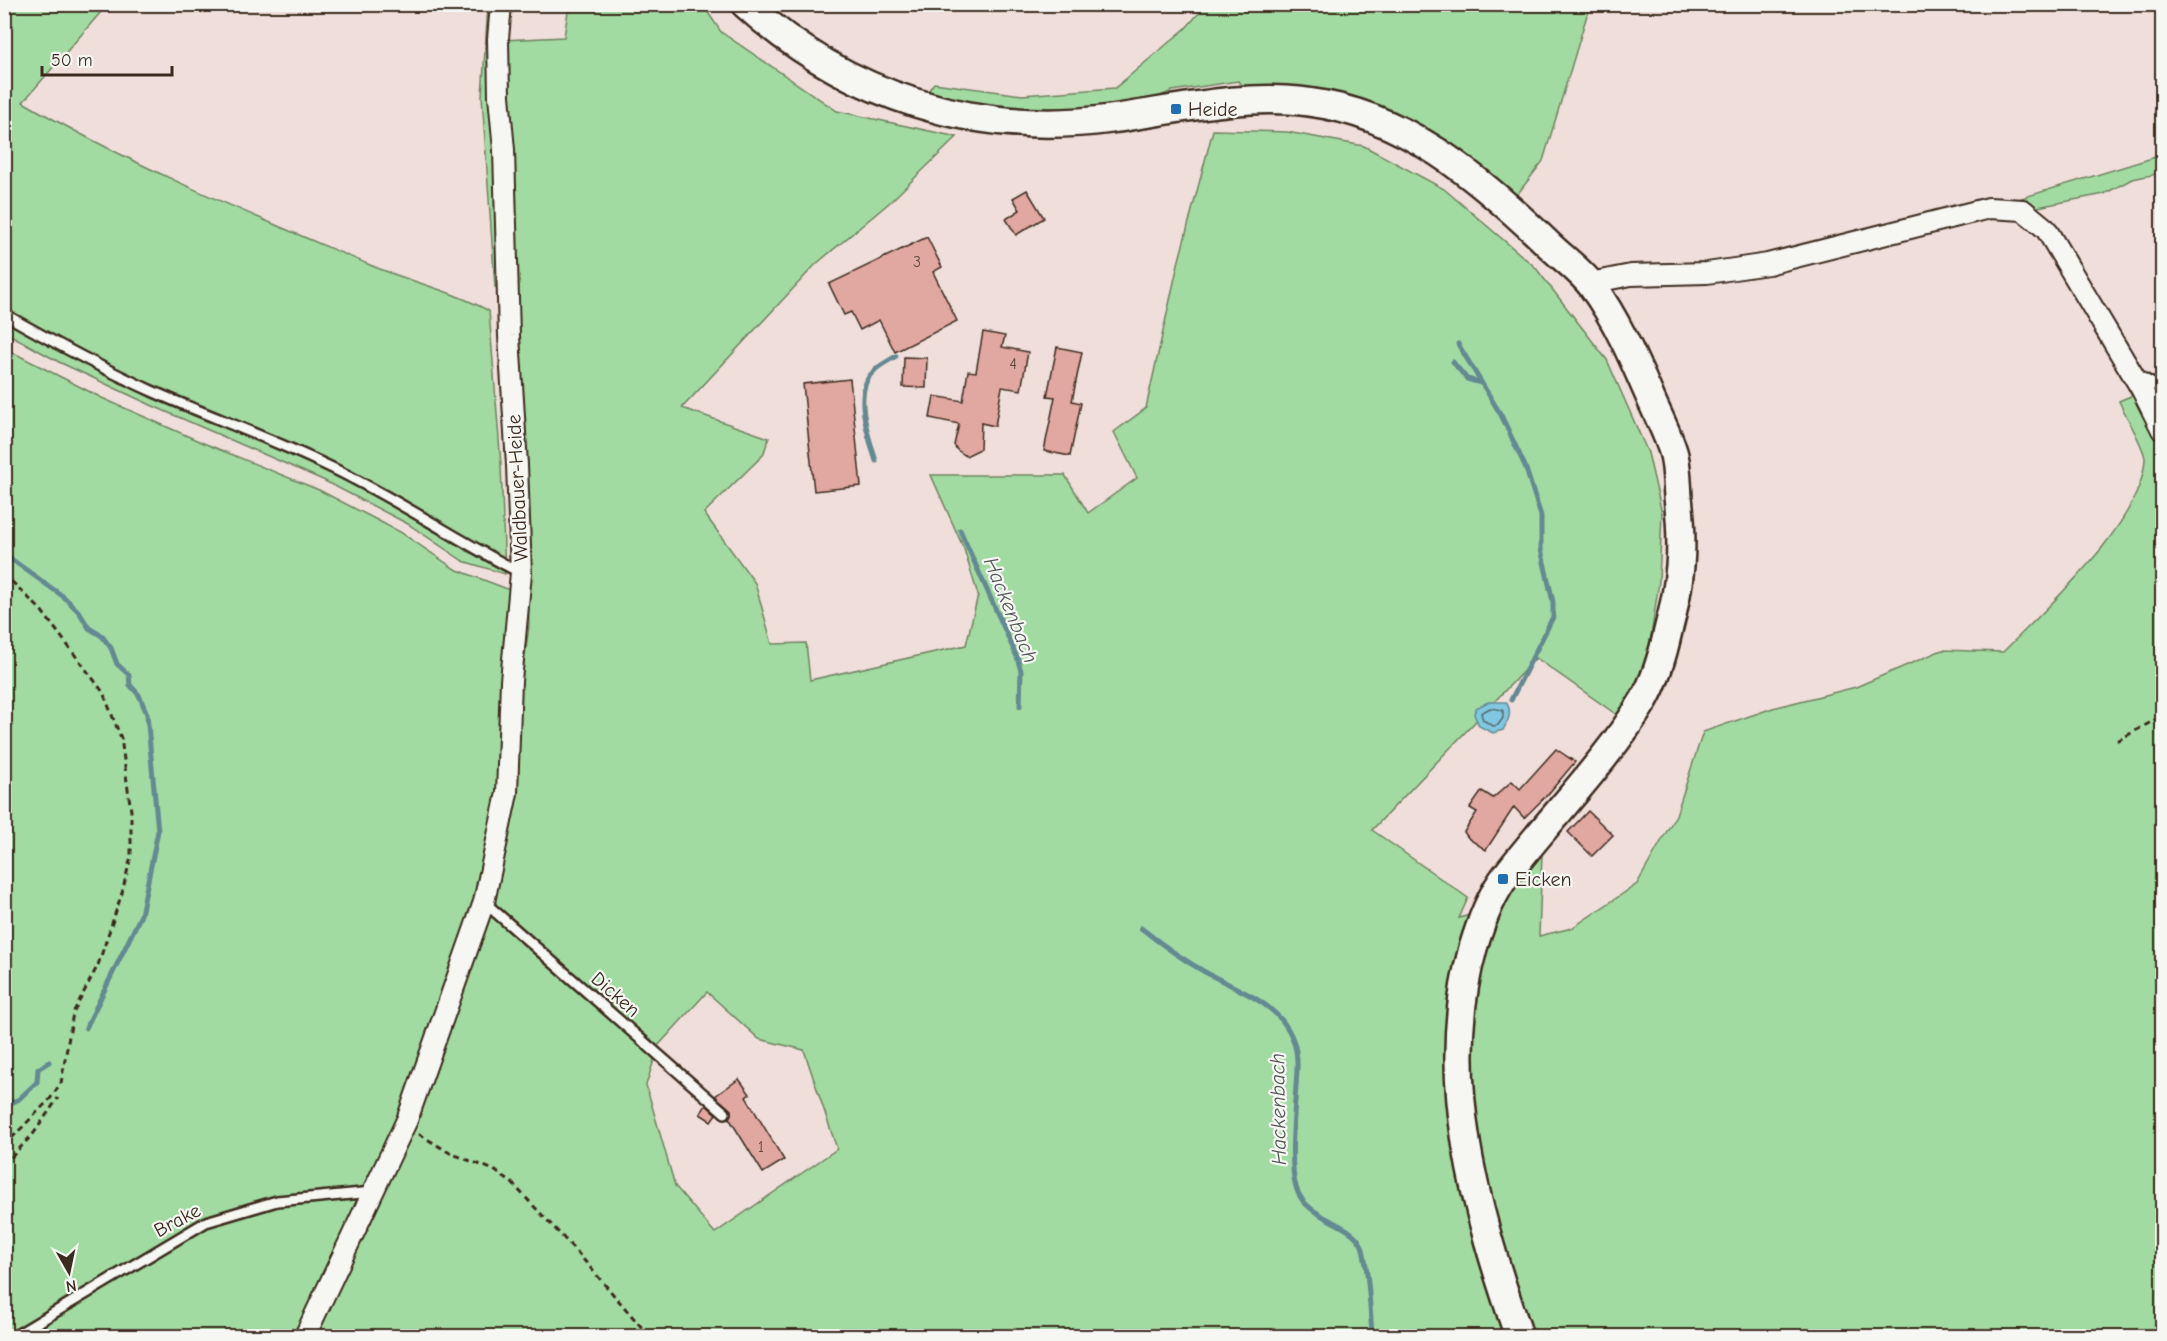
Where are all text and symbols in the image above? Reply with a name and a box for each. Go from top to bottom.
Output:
scale bar [42,39,172,77]
text: 50 m [51,50,93,71]
place label: Heide [1188,98,1238,121]
marker: Heide [1169,102,1183,116]
house number: 3 [913,253,921,271]
house number: 4 [1009,355,1017,373]
street label: Waldbauer-Heide [502,414,533,562]
water label: Hackenbach [979,554,1043,666]
place label: Eicken [1515,868,1572,891]
marker: Eicken [1496,872,1510,886]
street label: Dicken [587,967,645,1022]
water label: Hackenbach [1265,1053,1291,1165]
house number: 1 [758,1138,764,1156]
street label: Brake [150,1199,205,1242]
north arrow [39,1242,99,1302]
text: N [65,1276,78,1296]

